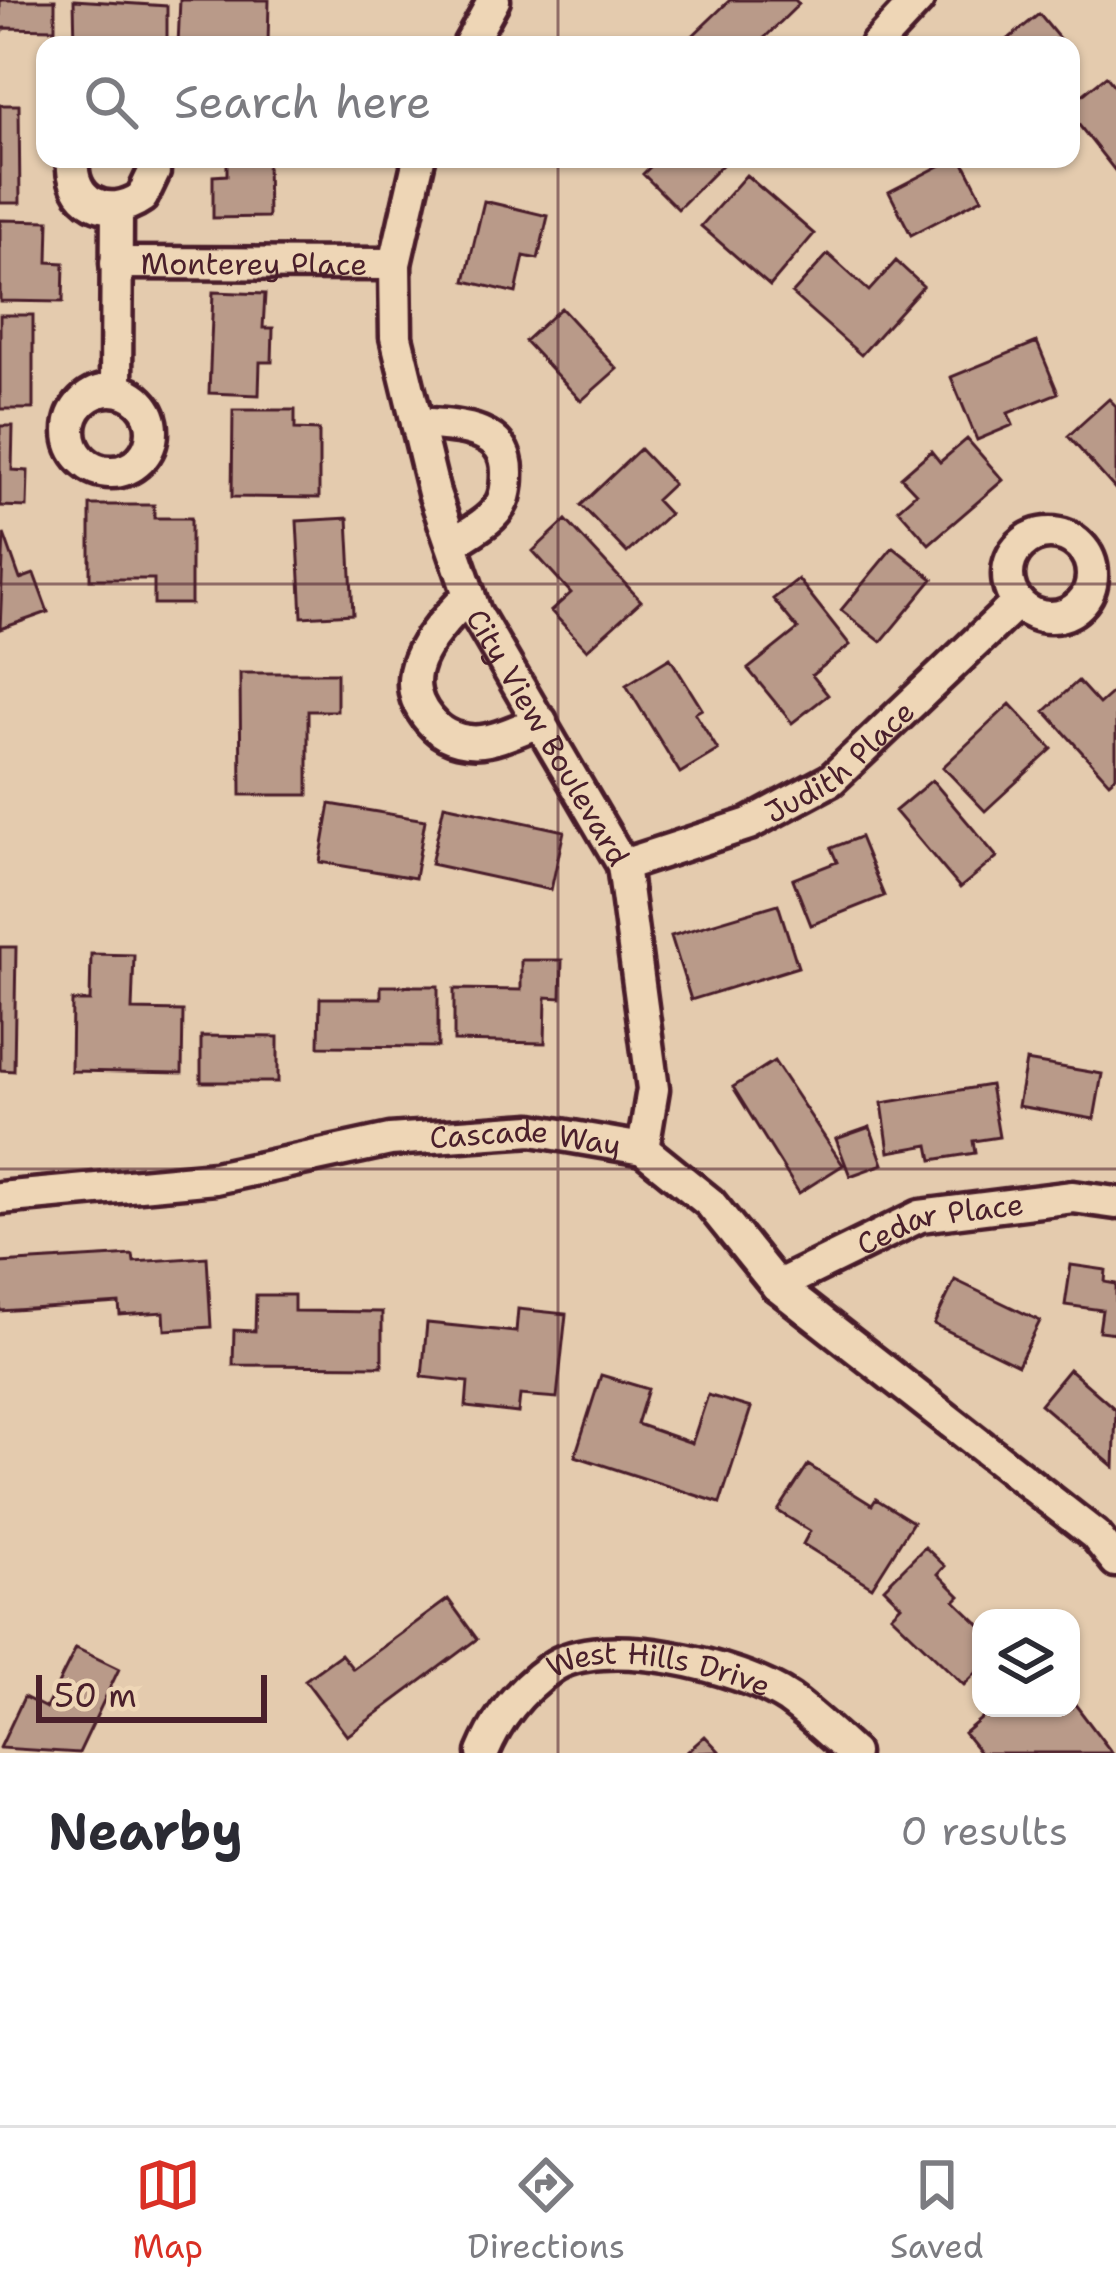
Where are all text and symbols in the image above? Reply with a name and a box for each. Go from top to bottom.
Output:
search box [36,36,1080,168]
icon: search [78,69,144,135]
text: Search here [174,72,431,132]
street label: Monterey Place [141,243,367,284]
street label: City View Boulevard [457,601,640,873]
street label: Judith Place [757,691,923,832]
street label: Cascade Way [428,1110,624,1165]
street label: Cedar Place [849,1183,1026,1265]
map controls [972,1609,1080,1717]
button: layers [972,1609,1080,1717]
street label: West Hills Drive [539,1632,778,1706]
scale bar [36,1669,267,1722]
text: 50 m [54,1673,137,1718]
text: Nearby [48,1797,243,1865]
text: 0 results [901,1805,1068,1857]
tab: Map [132,2152,203,2269]
tab: Directions [468,2152,625,2269]
tab: Saved [890,2152,984,2269]

